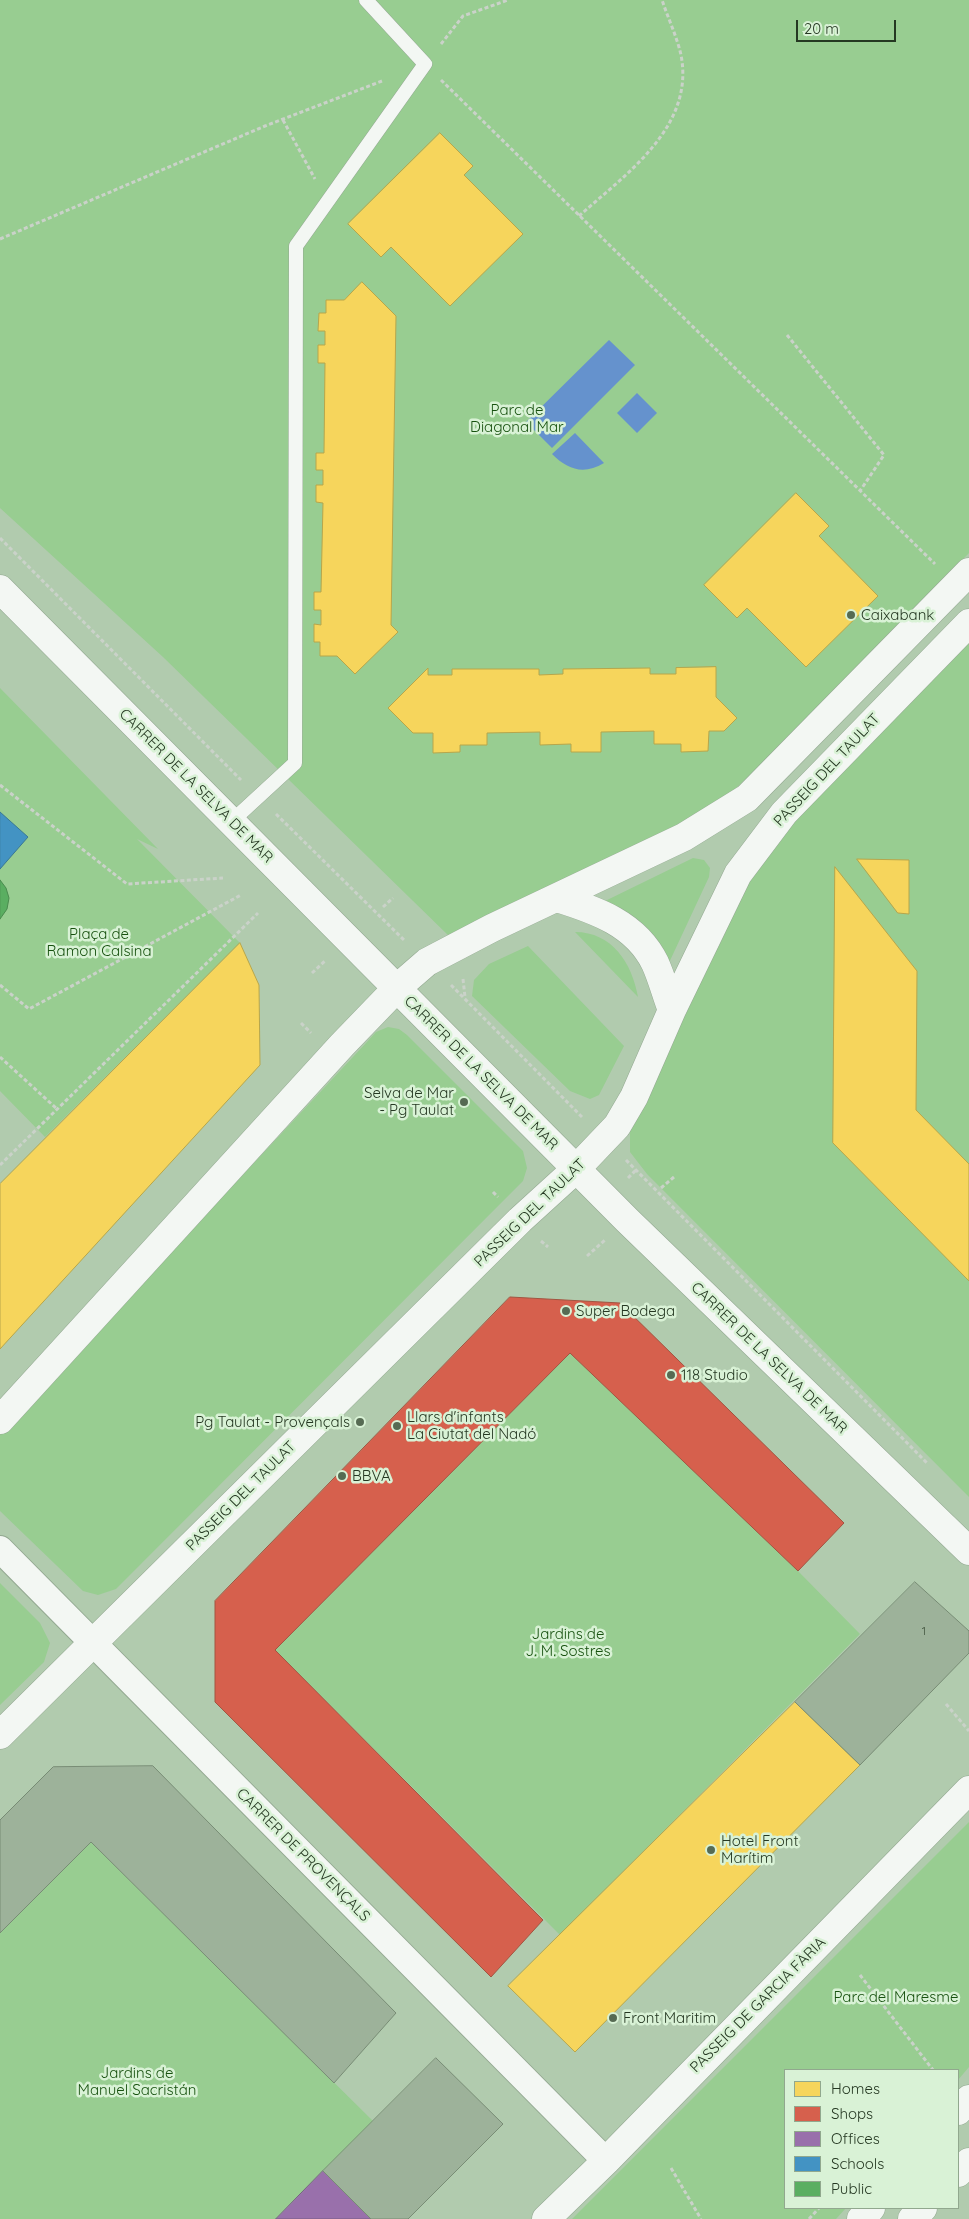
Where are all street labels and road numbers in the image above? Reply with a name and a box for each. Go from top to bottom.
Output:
street label: CARRER DE LA SELVA DE MAR [115,705,277,867]
street label: PASSEIG DEL TAULAT [770,710,884,830]
street label: CARRER DE LA SELVA DE MAR [400,992,562,1154]
street label: PASSEIG DEL TAULAT [471,1155,589,1271]
street label: CARRER DE LA SELVA DE MAR [687,1278,851,1438]
street label: PASSEIG DEL TAULAT [182,1437,300,1555]
street label: CARRER DE PROVENÇALS [233,1785,373,1925]
street label: PASSEIG DE GARCIA FÀRIA [687,1934,829,2076]

